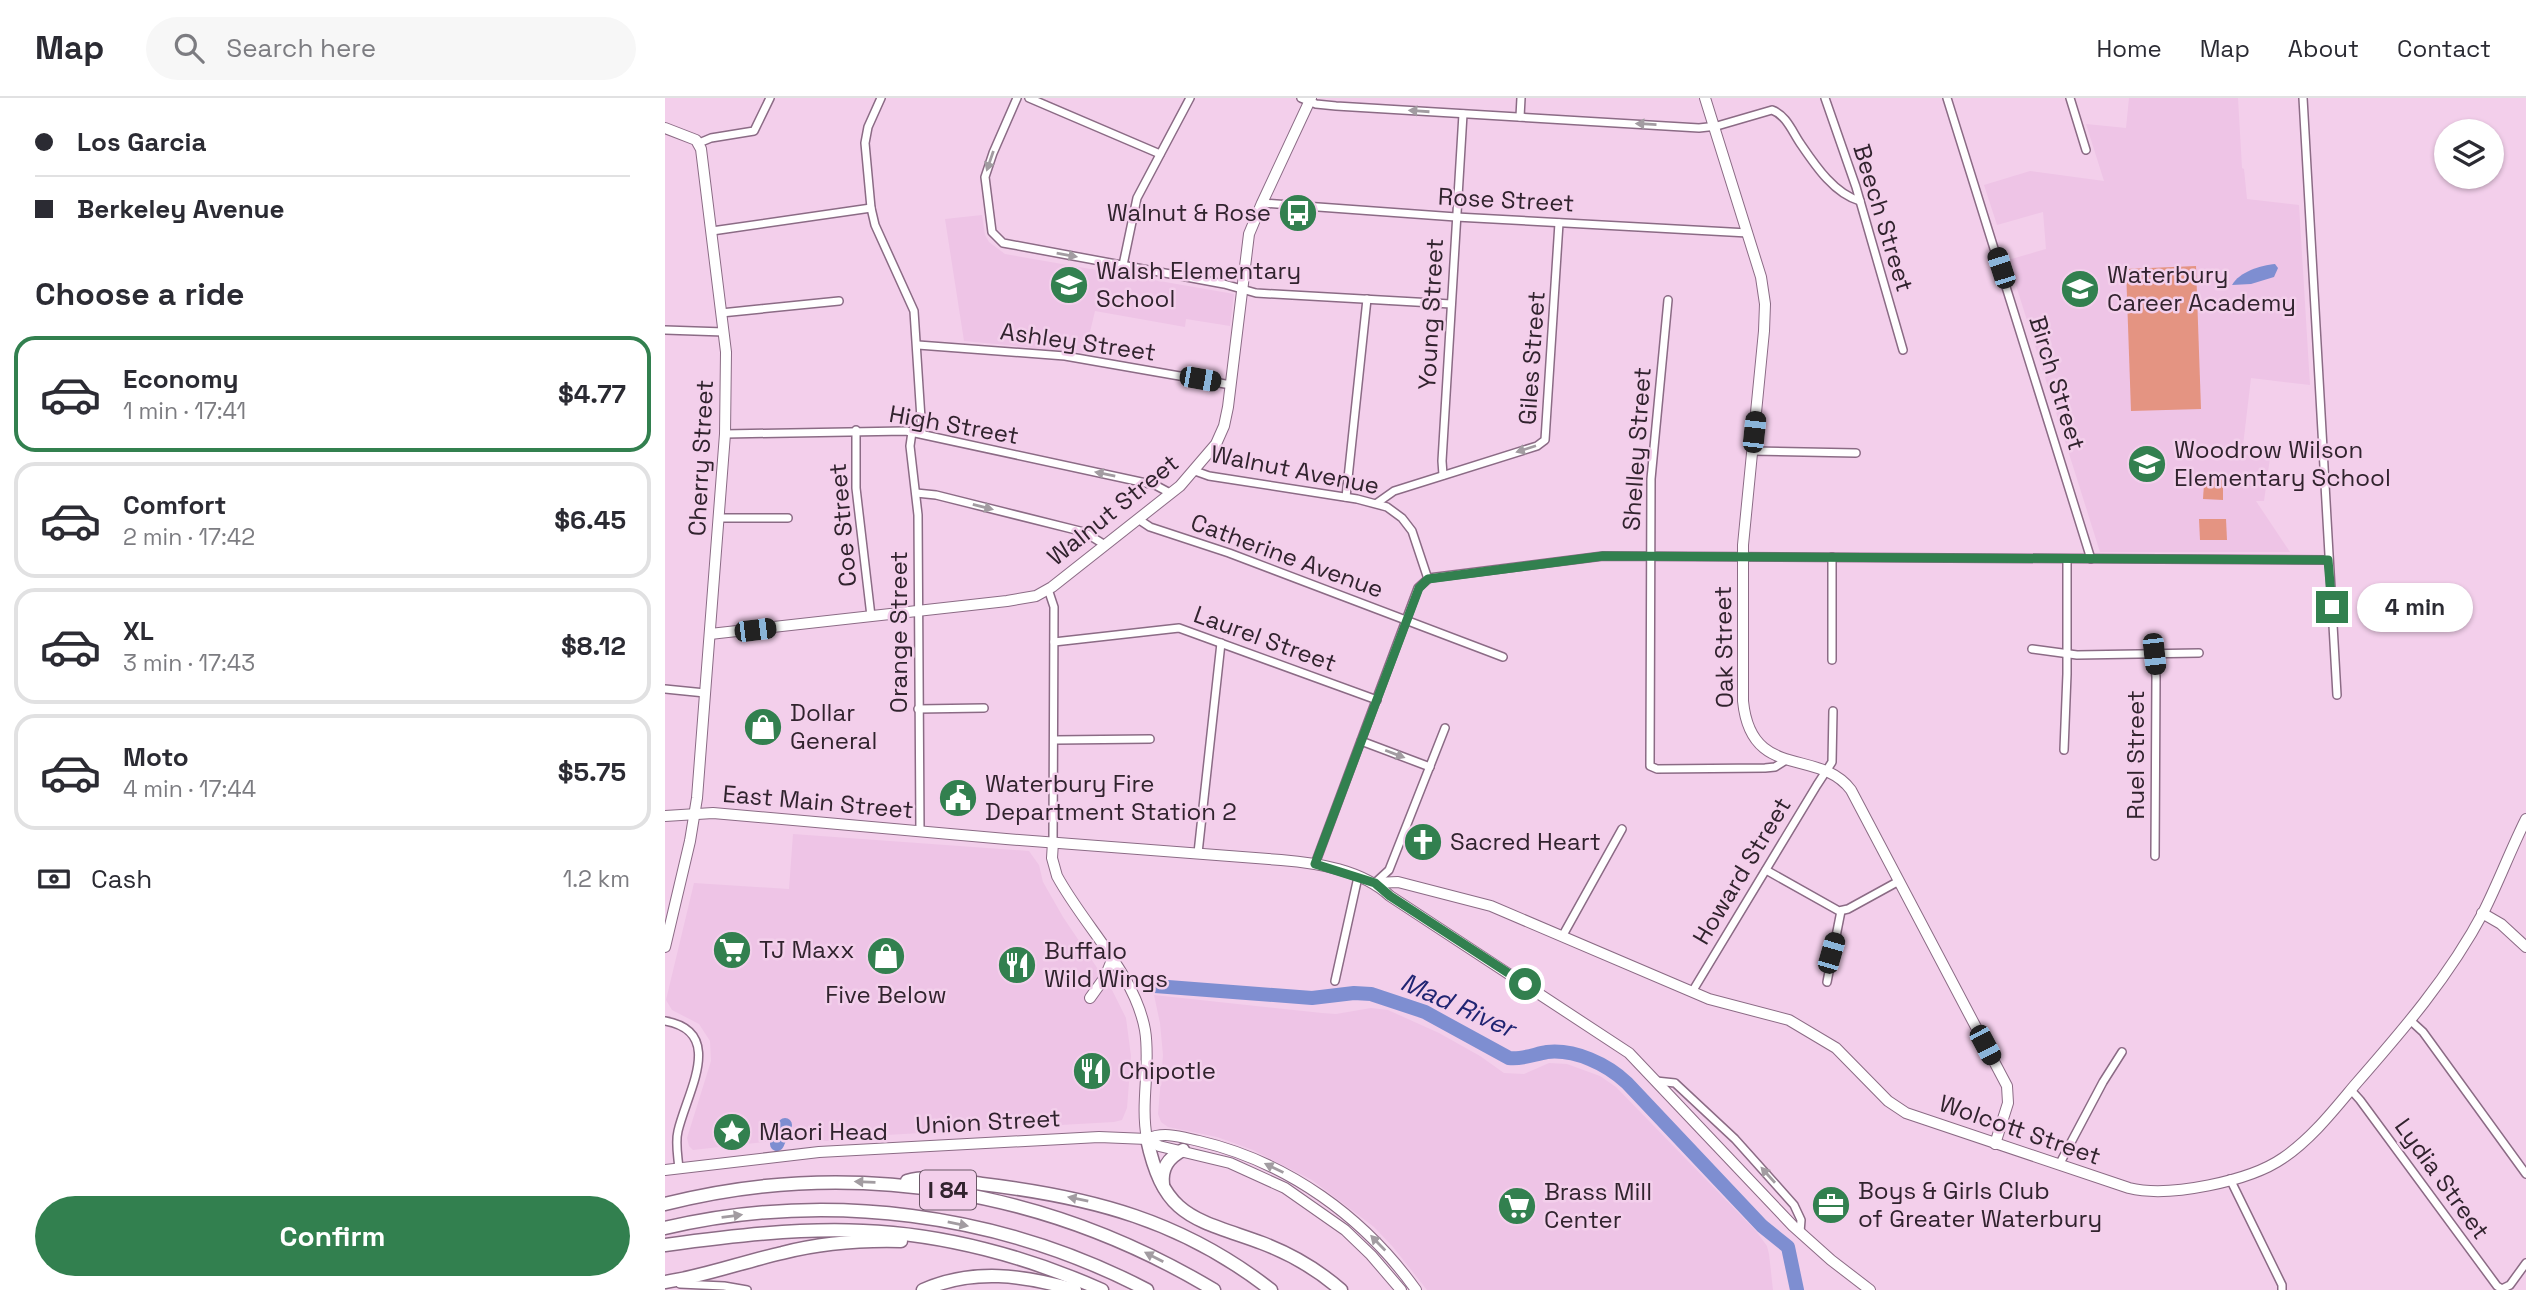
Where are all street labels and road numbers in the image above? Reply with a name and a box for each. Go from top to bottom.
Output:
street label: Beech Street [1846,140,1921,295]
street label: Rose Street [1437,180,1575,219]
street label: Young Street [1411,237,1450,391]
street label: Giles Street [1511,290,1552,426]
street label: Birch Street [2022,312,2093,454]
street label: Ashley Street [998,315,1158,368]
street label: Shelley Street [1615,366,1658,532]
street label: Cherry Street [681,379,720,537]
street label: High Street [887,398,1021,451]
street label: Walnut Avenue [1208,438,1382,501]
street label: Walnut Street [1041,447,1185,572]
street label: Coe Street [822,462,863,588]
street label: Catherine Avenue [1187,506,1388,605]
street label: Orange Street [883,551,914,713]
street label: Oak Street [1707,586,1740,708]
street label: Laurel Street [1190,598,1341,679]
street label: Ruel Street [2120,690,2151,820]
street label: East Main Street [721,778,915,825]
street label: Howard Street [1685,791,1798,950]
street label: Wolcott Street [1935,1087,2105,1172]
street label: Union Street [914,1102,1062,1141]
street label: Lydia Street [2388,1112,2497,1245]
road number: I 84 [920,1170,976,1210]

